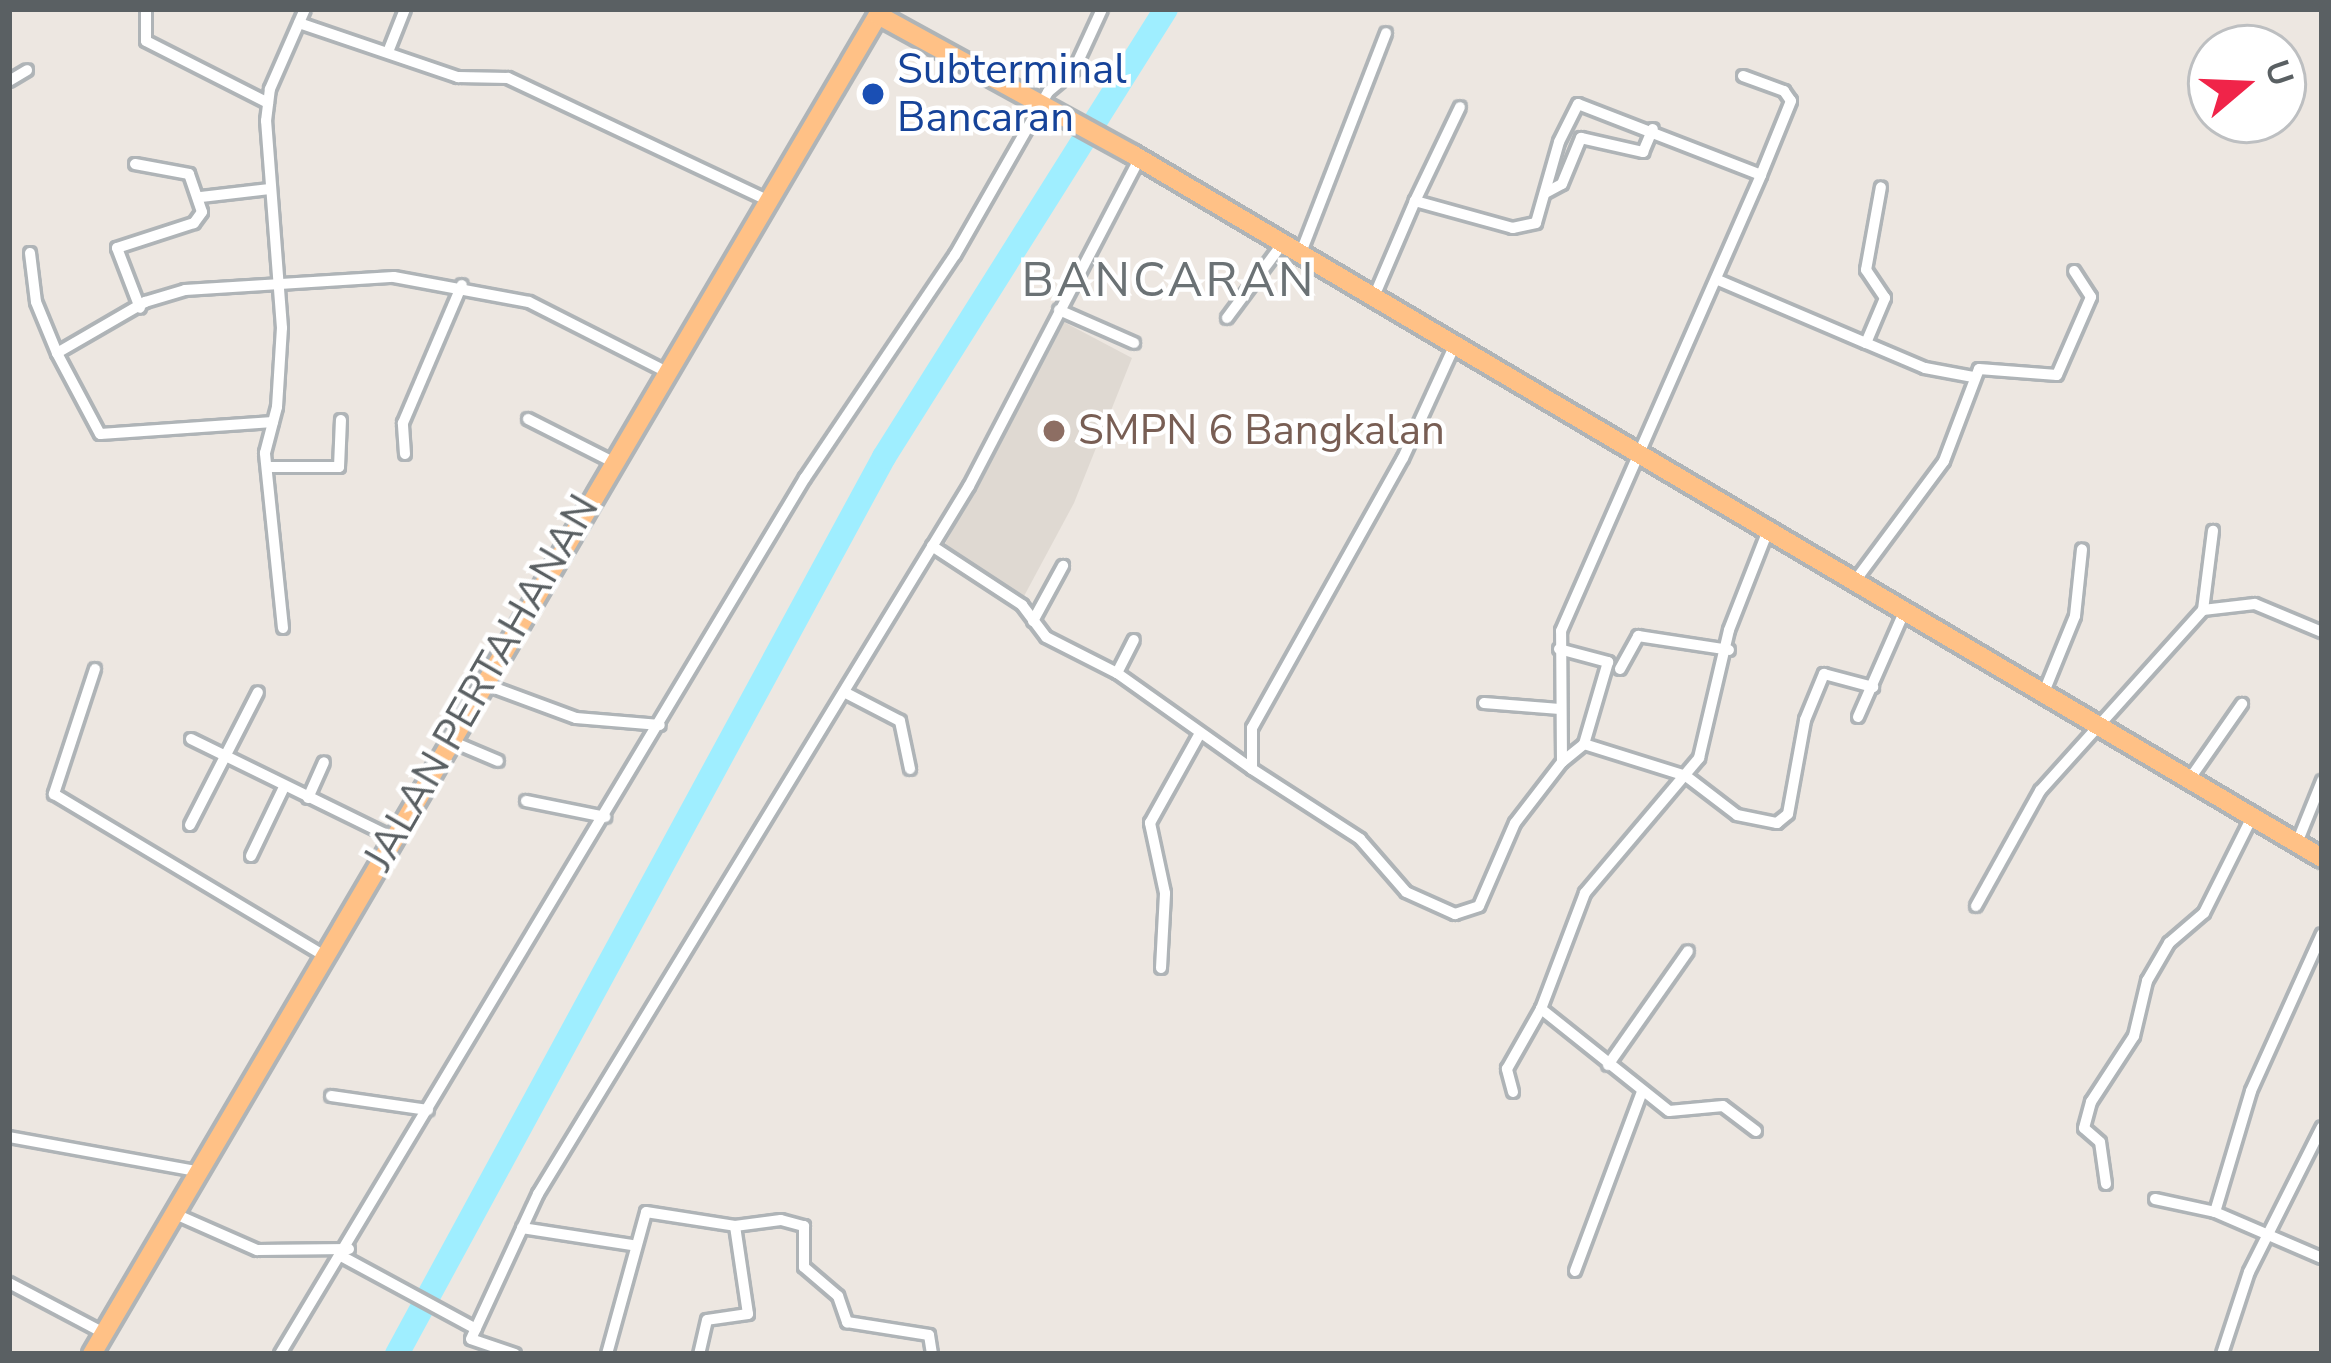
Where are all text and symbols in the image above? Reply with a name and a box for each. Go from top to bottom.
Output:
north arrow [2187,24,2307,144]
place label: Subterminal Bancaran [897,45,1127,144]
text: U [2253,54,2304,92]
marker: Subterminal Bancaran [860,81,886,107]
district label: BANCARAN [1021,252,1317,310]
place label: SMPN 6 Bangkalan [1078,406,1445,456]
marker: SMPN 6 Bangkalan [1041,418,1067,444]
street label: JALAN PERTAHANAN [354,486,610,880]

